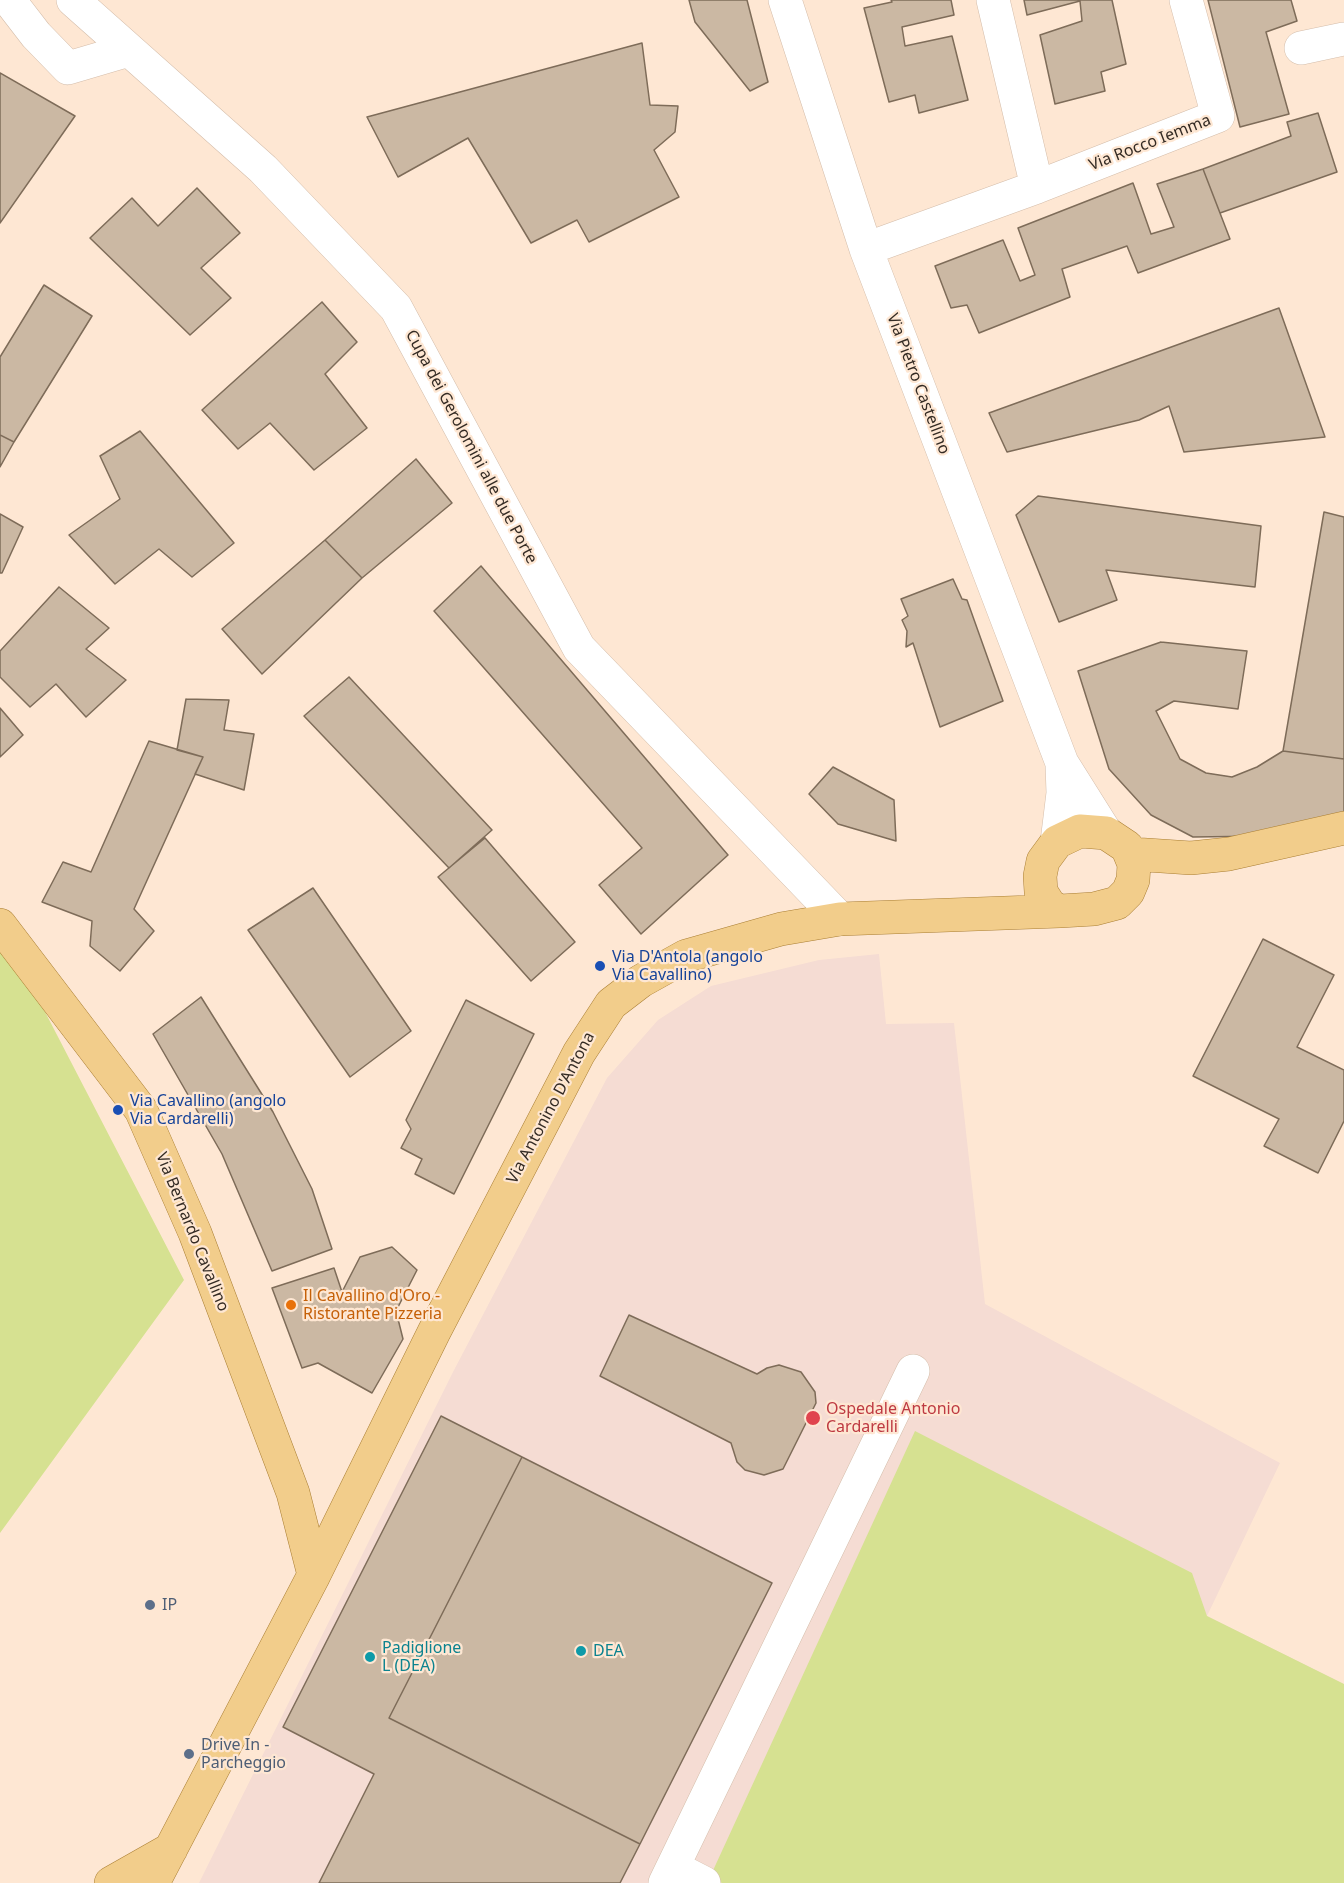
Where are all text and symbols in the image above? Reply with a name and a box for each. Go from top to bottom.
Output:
street label: Via Rocco Iemma [1086,111,1214,175]
street label: Via Pietro Castellino [882,311,954,457]
street label: Cupa dei Gerolomini alle due Porte [401,327,541,567]
place label: Via D'Antola (angolo Via Cavallino) [612,947,763,985]
marker: Via D'Antola (angolo Via Cavallino) [593,959,607,973]
street label: Via Antonino D'Antona [503,1029,599,1187]
place label: Via Cavallino (angolo Via Cardarelli) [130,1091,286,1129]
marker: Via Cavallino (angolo Via Cardarelli) [111,1103,125,1117]
street label: Via Bernardo Cavallino [151,1150,233,1314]
place label: Il Cavallino d'Oro - Ristorante Pizzeria [303,1286,442,1324]
marker: Il Cavallino d'Oro - Ristorante Pizzeria [284,1298,298,1312]
place label: Ospedale Antonio Cardarelli [826,1399,960,1437]
marker: Ospedale Antonio Cardarelli [804,1409,822,1427]
place label: IP [162,1595,177,1615]
marker: IP [143,1598,157,1612]
place label: Padiglione L (DEA) [382,1638,461,1676]
place label: DEA [593,1641,624,1661]
marker: DEA [574,1644,588,1658]
marker: Padiglione L (DEA) [363,1650,377,1664]
place label: Drive In - Parcheggio [201,1735,286,1773]
marker: Drive In - Parcheggio [182,1747,196,1761]

